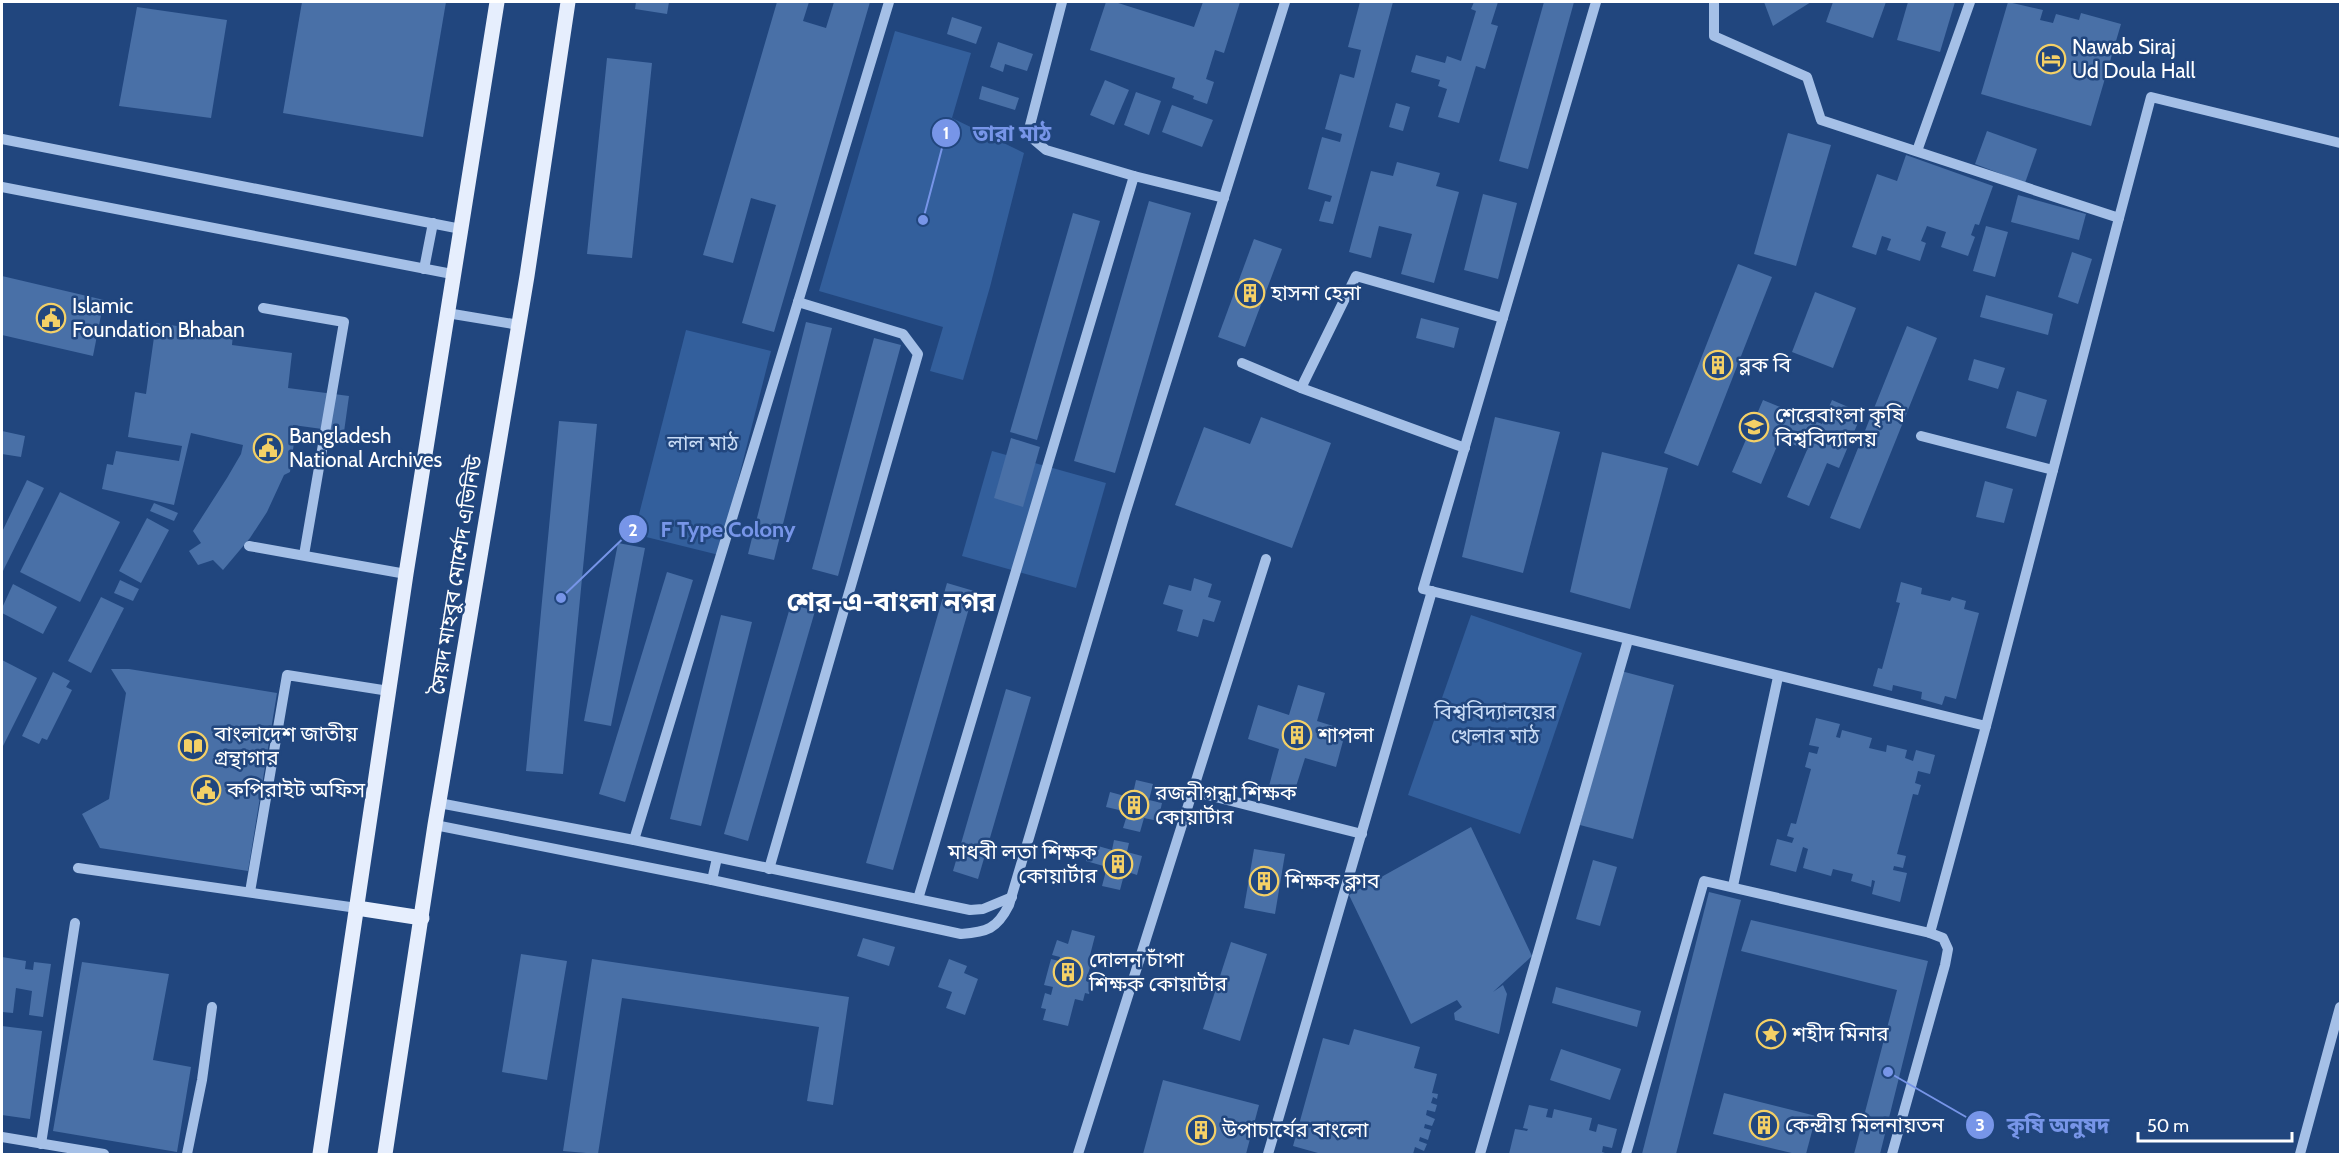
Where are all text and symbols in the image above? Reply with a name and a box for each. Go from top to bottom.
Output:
place label: Nawab Siraj Ud Doula Hall [2072,34,2195,83]
hotel icon: Nawab Siraj Ud Doula Hall [2035,43,2067,75]
callout: তারা মাঠ [931,113,1064,153]
text: তারা মাঠ [972,120,1052,147]
text: 1 [943,122,949,144]
building icon: হাসনা হেনা [1234,277,1266,309]
place label: হাসনা হেনা [1270,280,1361,305]
place label: Islamic Foundation Bhaban [72,293,245,342]
public building icon: Islamic Foundation Bhaban [35,302,67,334]
building icon: ব্লক বি [1702,349,1734,381]
place label: ব্লক বি [1738,352,1792,377]
place label: শেরেবাংলা কৃষি বিশ্ববিদ্যালয় [1774,402,1906,451]
school or university icon: শেরেবাংলা কৃষি বিশ্ববিদ্যালয় [1738,411,1770,443]
place label: Bangladesh National Archives [289,423,443,472]
park label: লাল মাঠ [667,430,739,455]
public building icon: Bangladesh National Archives [252,432,284,464]
street label: সৈয়দ মাহবুব মোর্শেদ এভিনিউ [424,453,487,697]
callout: F Type Colony [618,509,808,549]
text: F Type Colony [660,516,796,543]
text: 2 [628,519,638,541]
district label: শের-এ-বাংলা নগর [786,585,996,618]
park label: বিশ্ববিদ্যালয়ের খেলার মাঠ [1433,699,1556,748]
building icon: শাপলা [1281,719,1313,751]
place label: বাংলাদেশ জাতীয় গ্রন্থাগার [213,721,359,770]
place label: শাপলা [1317,722,1374,747]
library icon: বাংলাদেশ জাতীয় গ্রন্থাগার [177,730,209,762]
public building icon: কপিরাইট অফিস [190,774,222,806]
place label: কপিরাইট অফিস [226,777,366,802]
place label: রজনীগন্ধা শিক্ষক কোয়ার্টার [1154,780,1298,829]
building icon: রজনীগন্ধা শিক্ষক কোয়ার্টার [1118,789,1150,821]
place label: মাধবী লতা শিক্ষক কোয়ার্টার [947,839,1098,888]
building icon: মাধবী লতা শিক্ষক কোয়ার্টার [1102,848,1134,880]
building icon: শিক্ষক ক্লাব [1248,865,1280,897]
place label: শিক্ষক ক্লাব [1284,868,1380,893]
place label: দোলন চাঁপা শিক্ষক কোয়ার্টার [1088,947,1228,996]
building icon: দোলন চাঁপা শিক্ষক কোয়ার্টার [1052,956,1084,988]
place icon: শহীদ মিনার [1755,1018,1787,1050]
place label: শহীদ মিনার [1791,1021,1889,1046]
callout: কৃষি অনুষদ [1965,1105,2121,1145]
scale bar [2138,1105,2292,1143]
building icon: কেন্দ্রীয় মিলনায়তন [1748,1109,1780,1141]
place label: কেন্দ্রীয় মিলনায়তন [1785,1112,1944,1137]
text: কৃষি অনুষদ [2006,1112,2110,1140]
building icon: উপাচার্যের বাংলো [1185,1114,1217,1146]
text: 3 [1975,1114,1985,1136]
text: 50 m [2147,1115,2189,1137]
place label: উপাচার্যের বাংলো [1221,1117,1369,1142]

